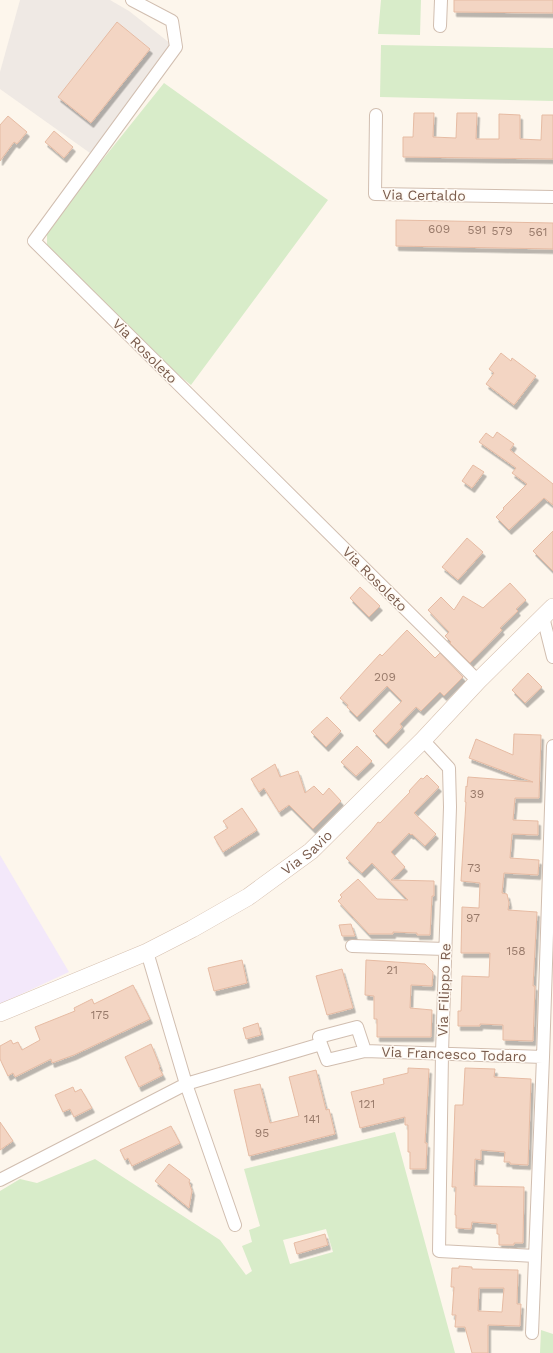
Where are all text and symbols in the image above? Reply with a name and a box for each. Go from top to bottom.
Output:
street label: Via Certaldo [382,186,466,204]
house number: 609 [428,222,450,236]
house number: 591 [467,223,487,237]
house number: 579 [491,224,513,238]
house number: 561 [529,225,547,239]
street label: Via Rosoleto [109,315,181,387]
street label: Via Rosoleto [339,543,411,615]
house number: 209 [374,670,396,684]
house number: 39 [470,787,484,801]
street label: Via Savio [278,827,335,878]
house number: 73 [467,861,481,875]
house number: 97 [466,911,480,925]
street label: Via Filippo Re [434,943,454,1037]
house number: 158 [506,944,526,958]
house number: 21 [386,963,398,977]
house number: 175 [91,1008,109,1022]
street label: Via Francesco Todaro [381,1043,527,1065]
house number: 121 [359,1097,375,1111]
house number: 141 [304,1112,320,1126]
house number: 95 [255,1126,269,1140]

